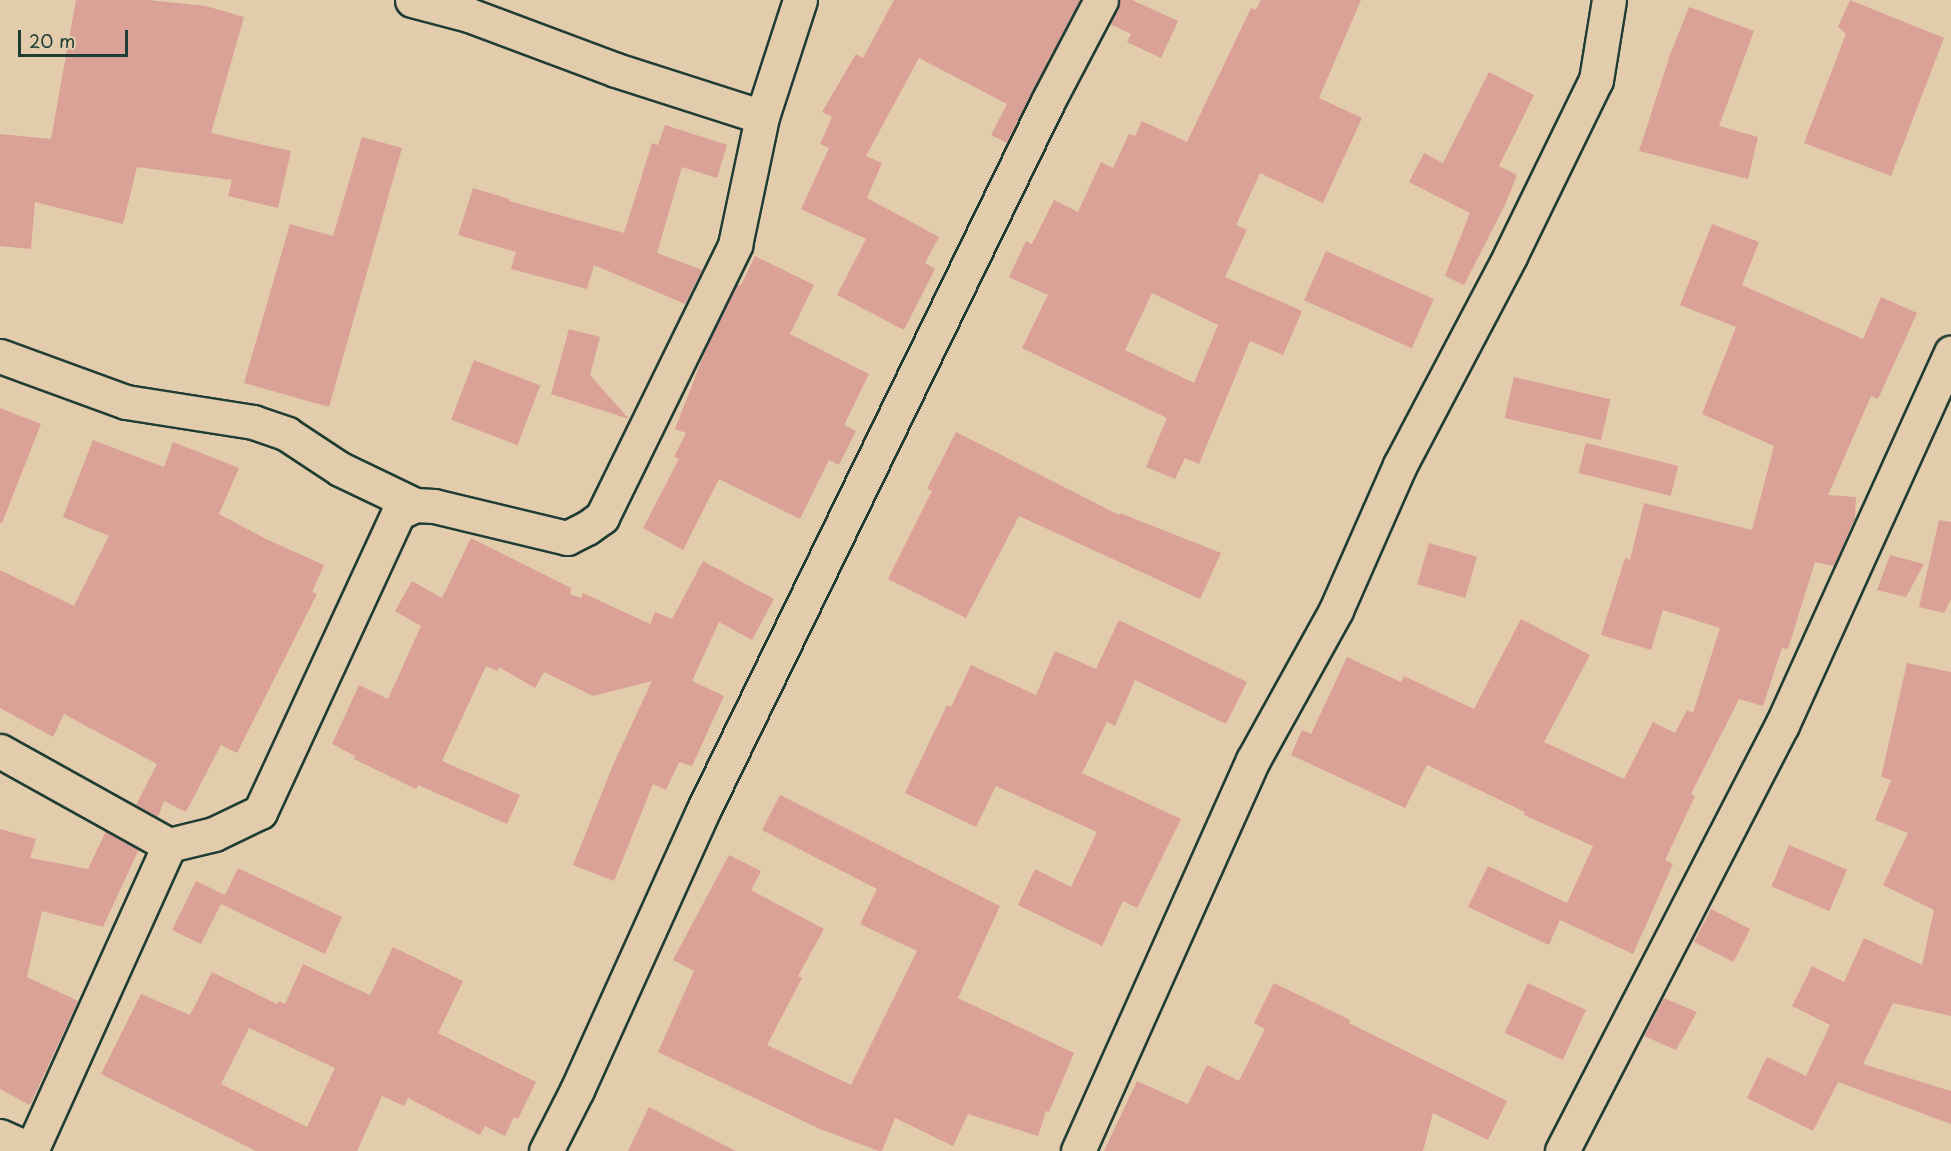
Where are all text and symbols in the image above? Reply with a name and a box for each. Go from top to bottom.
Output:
scale bar [21,18,130,56]
text: 20 m [29,27,75,54]

